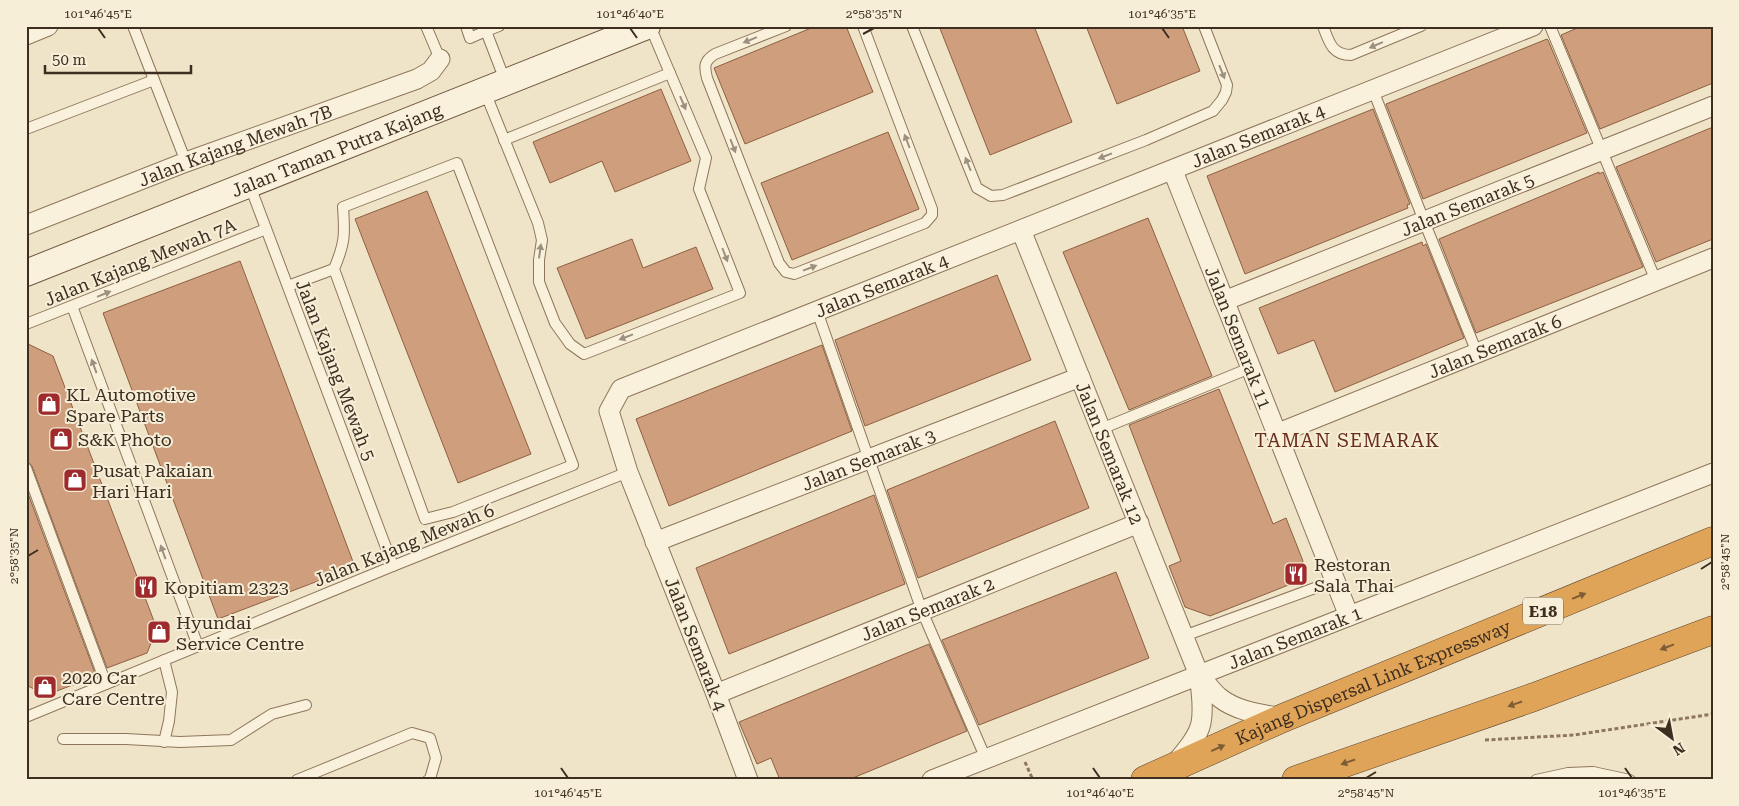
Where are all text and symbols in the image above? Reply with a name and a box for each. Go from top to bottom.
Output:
text: 101°46'45"E [64,7,132,21]
text: 101°46'40"E [596,7,664,21]
text: 2°58'35"N [846,7,903,21]
text: 101°46'35"E [1128,7,1196,21]
one-way arrow [743,37,758,44]
scale bar [45,42,191,74]
one-way arrow [1369,42,1383,50]
text: 50 m [52,51,87,69]
one-way arrow [1218,64,1226,79]
one-way arrow [679,96,687,110]
street label: Jalan Taman Putra Kajang [228,98,445,201]
street label: Jalan Kajang Mewah 7B [135,100,335,190]
street label: Jalan Semarak 4 [1188,100,1328,171]
one-way arrow [902,134,910,148]
one-way arrow [730,138,737,153]
one-way arrow [1097,152,1112,160]
one-way arrow [963,157,971,171]
street label: Jalan Semarak 5 [1398,168,1537,240]
street label: Jalan Kajang Mewah 7A [41,214,239,310]
one-way arrow [536,243,544,259]
one-way arrow [721,248,729,263]
street label: Jalan Semarak 4 [812,249,951,321]
street label: Jalan Semarak 11 [1201,263,1277,412]
one-way arrow [802,264,817,271]
street label: Jalan Kajang Mewah 5 [292,276,380,464]
one-way arrow [97,289,111,297]
street label: Jalan Semarak 6 [1425,310,1565,382]
one-way arrow [618,333,633,341]
one-way arrow [90,359,97,374]
street label: Jalan Semarak 12 [1072,378,1148,527]
place label: KL Automotive Spare Parts [66,384,196,426]
shop icon: KL Automotive Spare Parts [36,391,62,417]
street label: Jalan Semarak 3 [799,424,938,495]
shop icon: S&K Photo [48,426,74,452]
place label: S&K Photo [78,429,172,450]
district label: TAMAN SEMARAK [1254,429,1440,452]
place label: Pusat Pakaian Hari Hari [92,460,213,502]
shop icon: Pusat Pakaian Hari Hari [62,467,88,493]
street label: Jalan Kajang Mewah 6 [311,499,497,591]
text: 2°58'35"N [7,527,21,584]
text: 2°58'45"N [1718,533,1732,590]
one-way arrow [159,544,166,559]
place label: Restoran Sala Thai [1314,554,1394,596]
restaurant icon: Restoran Sala Thai [1283,561,1309,587]
street label: Jalan Semarak 2 [858,572,997,645]
restaurant icon: Kopitiam 2323 [133,574,159,600]
street label: Jalan Semarak 4 [661,574,731,714]
place label: Kopitiam 2323 [164,577,289,598]
one-way arrow [1572,591,1587,599]
road number: E18 [1523,598,1563,624]
street label: Jalan Semarak 1 [1225,602,1365,673]
place label: Hyundai Service Centre [176,612,304,654]
street label: Kajang Dispersal Link Expressway [1232,615,1514,749]
shop icon: Hyundai Service Centre [146,619,172,645]
one-way arrow [1659,643,1674,651]
place label: 2020 Car Care Centre [62,667,165,709]
shop icon: 2020 Car Care Centre [32,674,58,700]
one-way arrow [1507,700,1522,708]
north arrow [1646,714,1696,764]
text: N [1670,739,1688,759]
one-way arrow [1211,743,1225,751]
one-way arrow [1340,758,1355,766]
text: 101°46'45"E [534,786,602,800]
text: 101°46'40"E [1066,786,1134,800]
text: 2°58'45"N [1338,786,1395,800]
text: 101°46'35"E [1598,786,1666,800]

